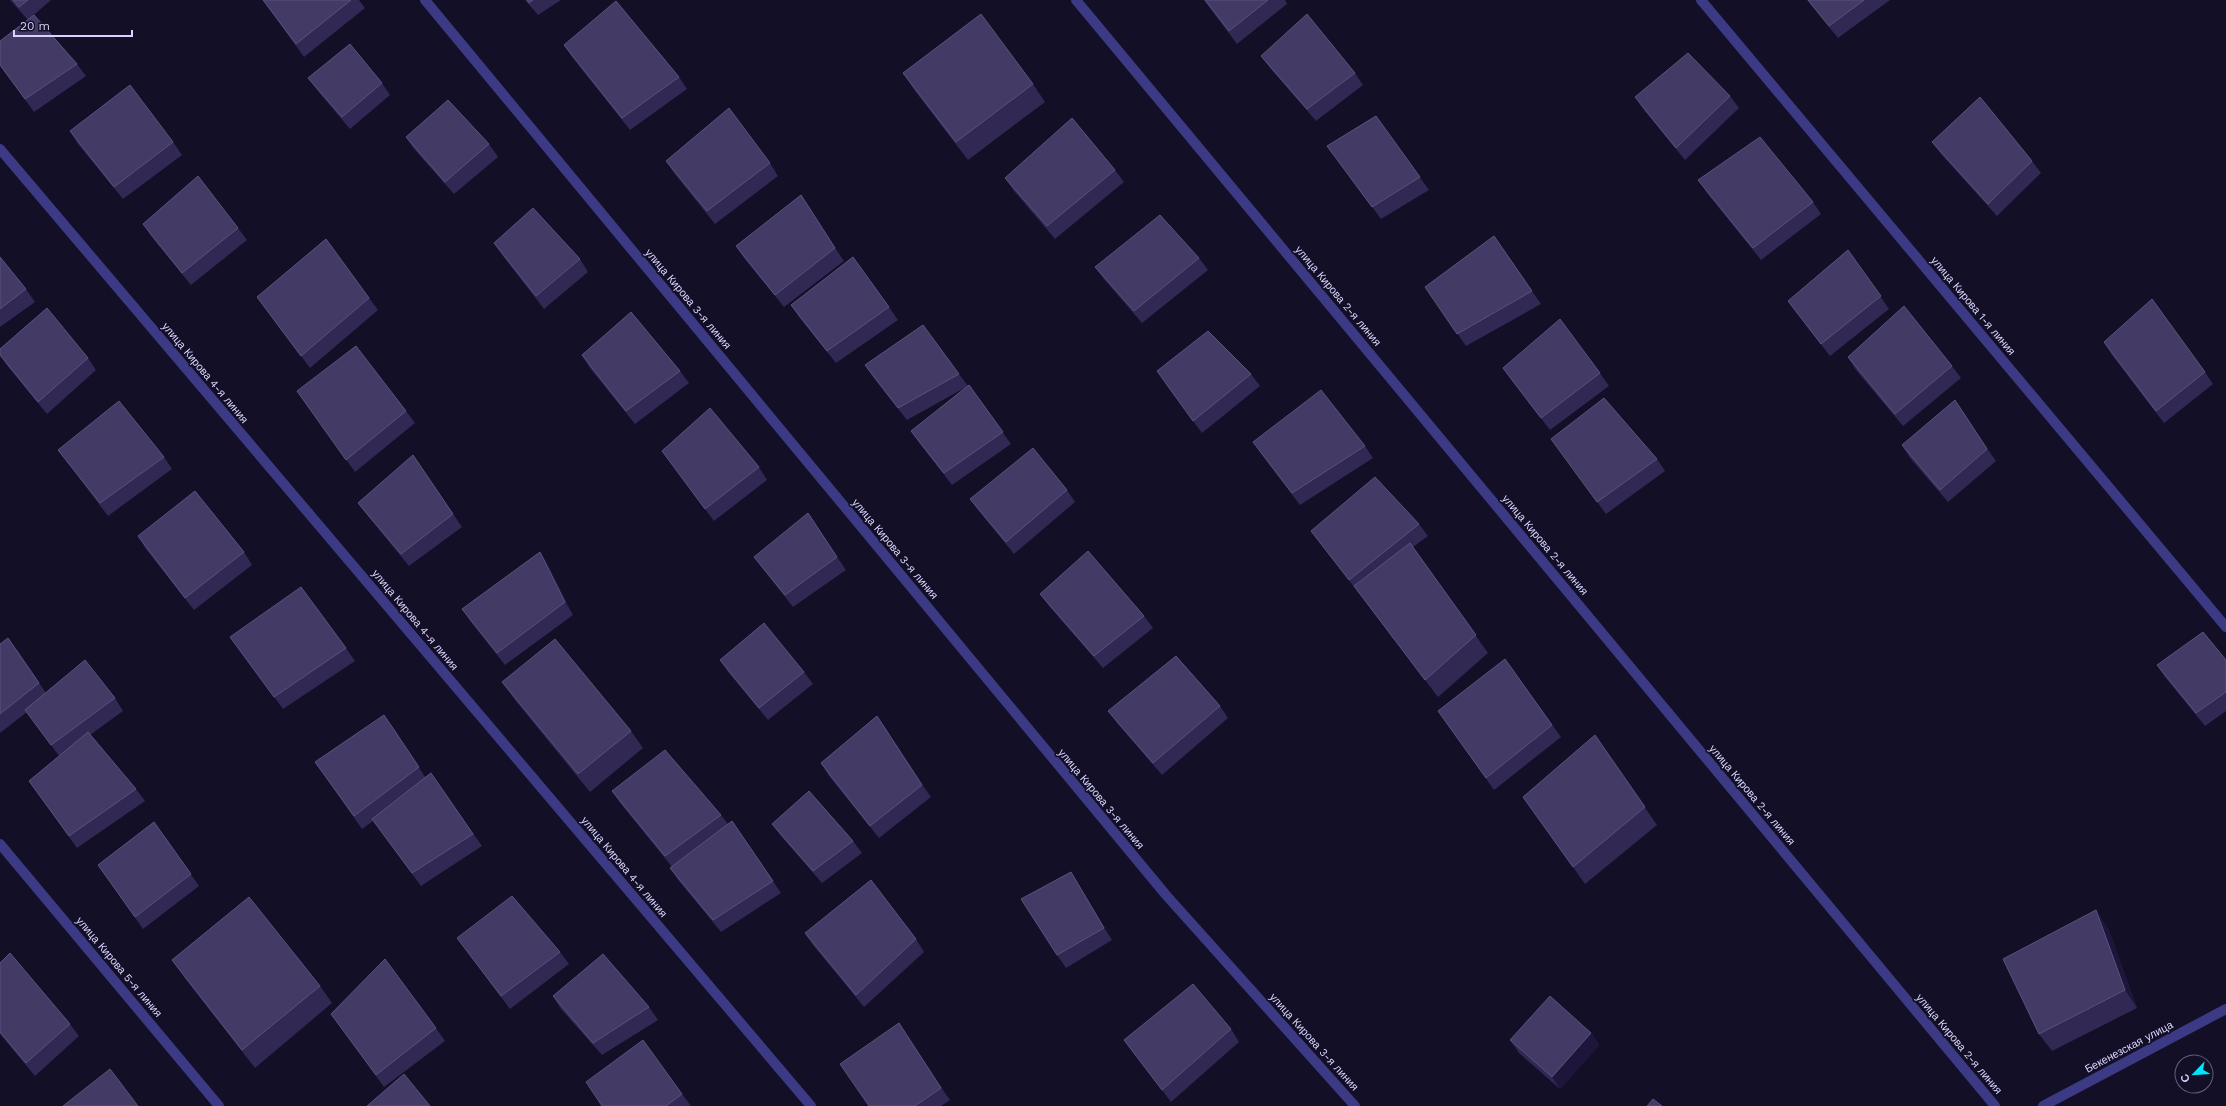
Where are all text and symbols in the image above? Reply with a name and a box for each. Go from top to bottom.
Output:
scale bar [14,12,132,38]
text: 20 m [20,19,50,33]
street label: улица Кирова 2-я линия [1292,243,1384,349]
street label: улица Кирова 3-я линия [642,246,734,352]
street label: улица Кирова 1-я линия [1928,254,2018,358]
street label: улица Кирова 4-я линия [159,320,251,426]
street label: улица Кирова 2-я линия [1499,492,1591,598]
street label: улица Кирова 3-я линия [849,496,941,602]
street label: улица Кирова 4-я линия [369,567,461,673]
street label: улица Кирова 2-я линия [1706,742,1798,848]
street label: улица Кирова 3-я линия [1055,746,1147,852]
street label: улица Кирова 4-я линия [578,814,670,920]
street label: улица Кирова 5-я линия [73,914,165,1020]
street label: улица Кирова 3-я линия [1267,991,1361,1094]
street label: улица Кирова 2-я линия [1913,991,2005,1097]
street label: Бекенезская улица [2083,1018,2176,1076]
north arrow [2174,1054,2214,1094]
text: С [2178,1072,2193,1084]

